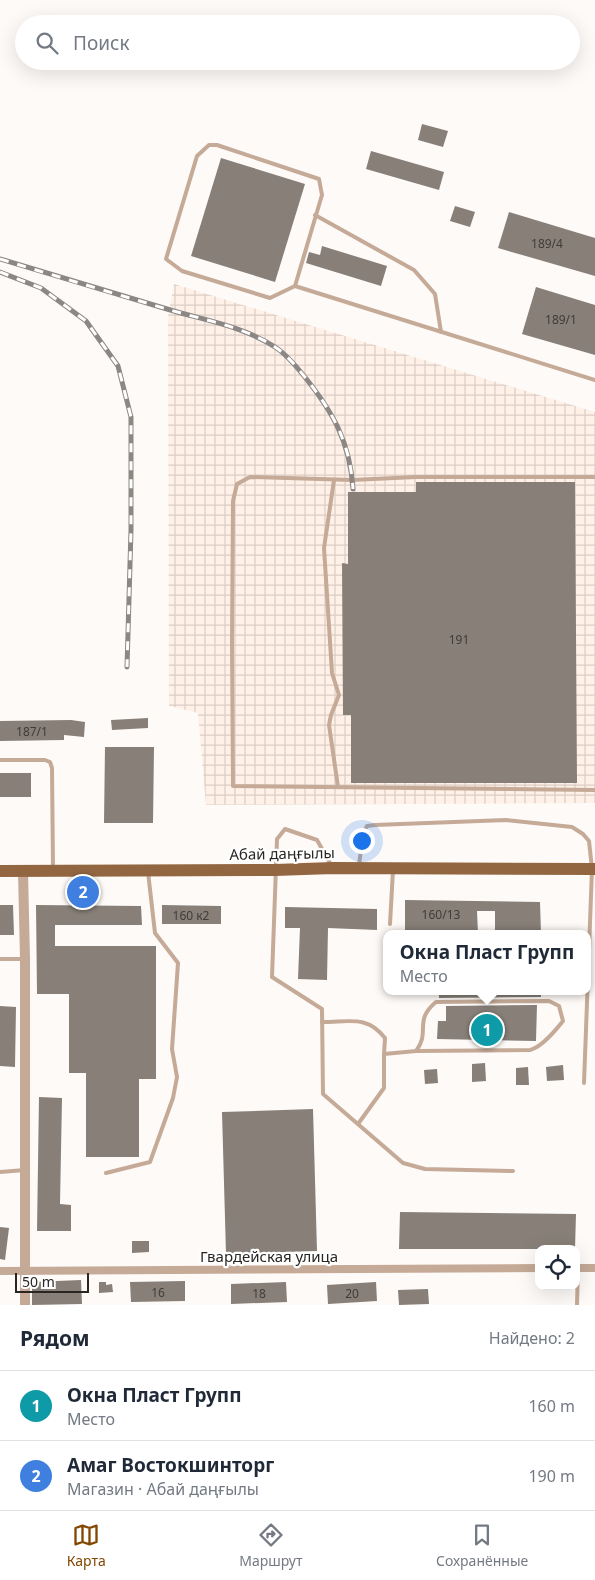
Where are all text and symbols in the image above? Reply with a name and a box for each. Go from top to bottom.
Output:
search box [15,15,580,70]
icon: search [33,29,61,57]
text: Поиск [73,30,129,56]
house number: 189/4 [531,235,563,252]
house number: 189/1 [545,311,577,328]
house number: 191 [449,631,469,648]
house number: 187/1 [16,723,48,740]
your location [349,828,375,854]
street label: Абай даңғылы [229,842,335,864]
pin: 2 [67,873,99,911]
house number: 160/13 [422,906,461,923]
house number: 160 к2 [173,907,210,924]
popup [383,930,591,995]
text: Окна Пласт Групп [400,939,574,965]
text: Место [400,965,448,987]
pin: 1 [471,1011,503,1049]
map controls [535,1245,580,1290]
button: locate [535,1245,580,1290]
street label: Гвардейская улица [200,1246,338,1266]
scale bar [15,1270,89,1293]
text: 50 m [22,1272,55,1291]
house number: 16 [151,1284,165,1301]
house number: 18 [252,1285,266,1302]
house number: 20 [345,1285,359,1302]
text: Рядом [20,1324,90,1352]
text: Найдено: 2 [489,1327,575,1349]
text: Окна Пласт Групп [67,1382,242,1408]
text: 1 [31,1395,41,1417]
text: 160 m [528,1395,575,1417]
text: Место [67,1408,115,1430]
text: Амаг Востокшинторг [67,1452,274,1478]
text: 2 [31,1465,41,1487]
text: 190 m [528,1465,575,1487]
text: Магазин · Абай даңғылы [67,1478,259,1500]
tab: Карта [67,1521,106,1570]
tab: Маршрут [239,1521,302,1570]
tab: Сохранённые [436,1521,528,1570]

